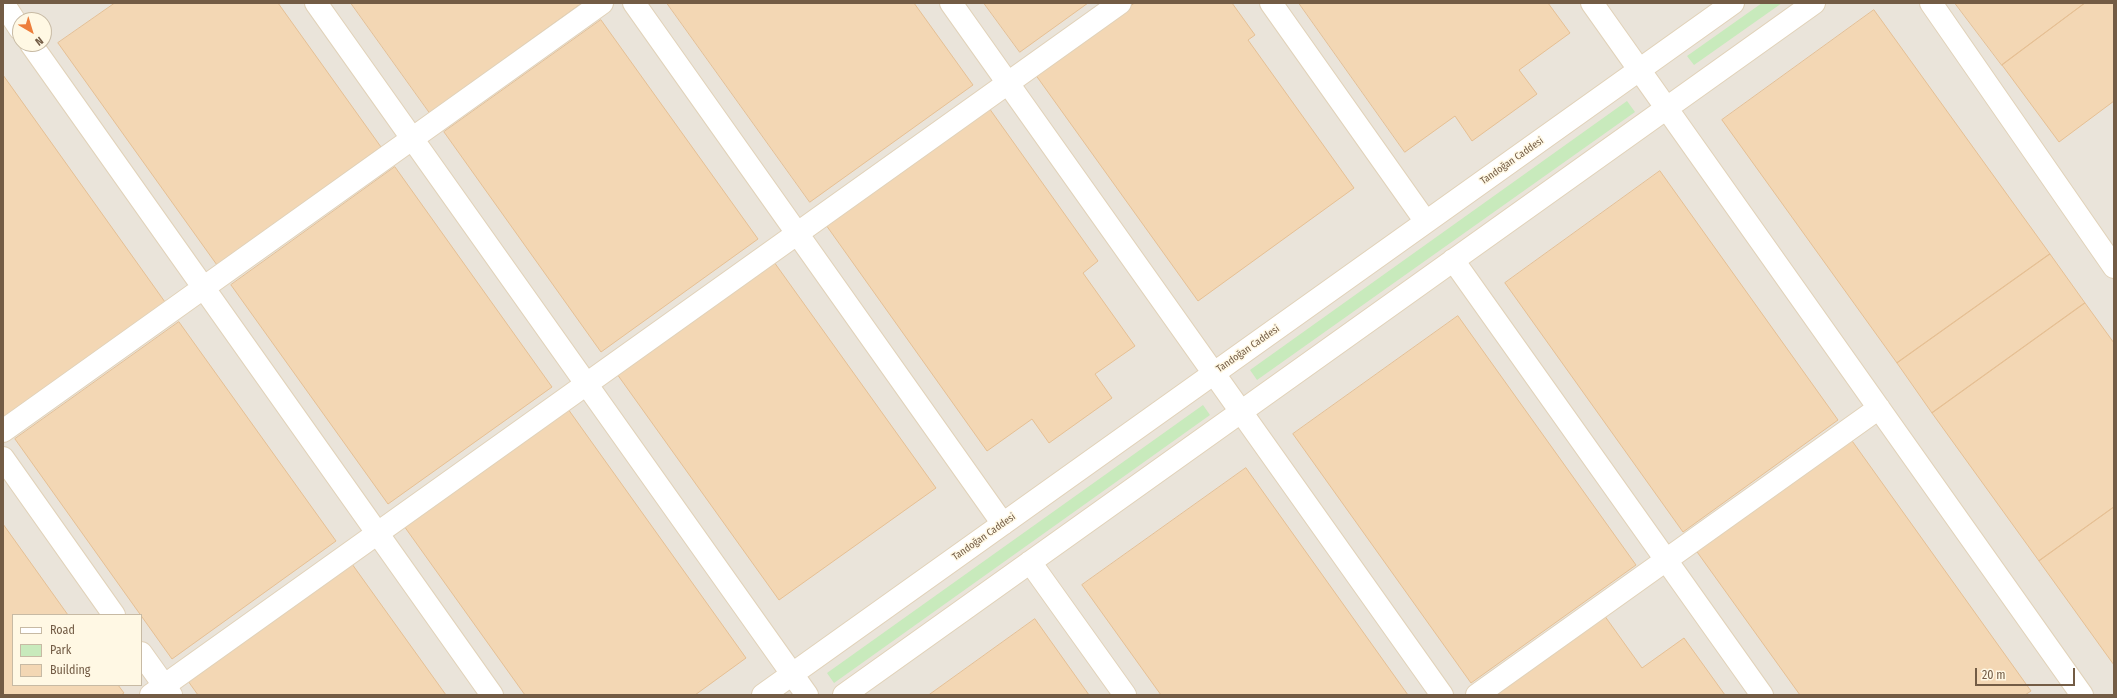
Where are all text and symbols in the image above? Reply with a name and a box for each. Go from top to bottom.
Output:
north arrow [12,12,52,52]
text: N [32,34,46,48]
street label: Tandoğan Caddesi [1478,135,1546,187]
street label: Tandoğan Caddesi [1214,323,1282,375]
street label: Tandoğan Caddesi [950,511,1018,563]
legend [12,614,142,686]
text: Road [50,623,75,637]
text: Park [50,643,71,657]
scale bar [1977,660,2077,686]
text: Building [50,663,90,677]
text: 20 m [1982,668,2006,682]

